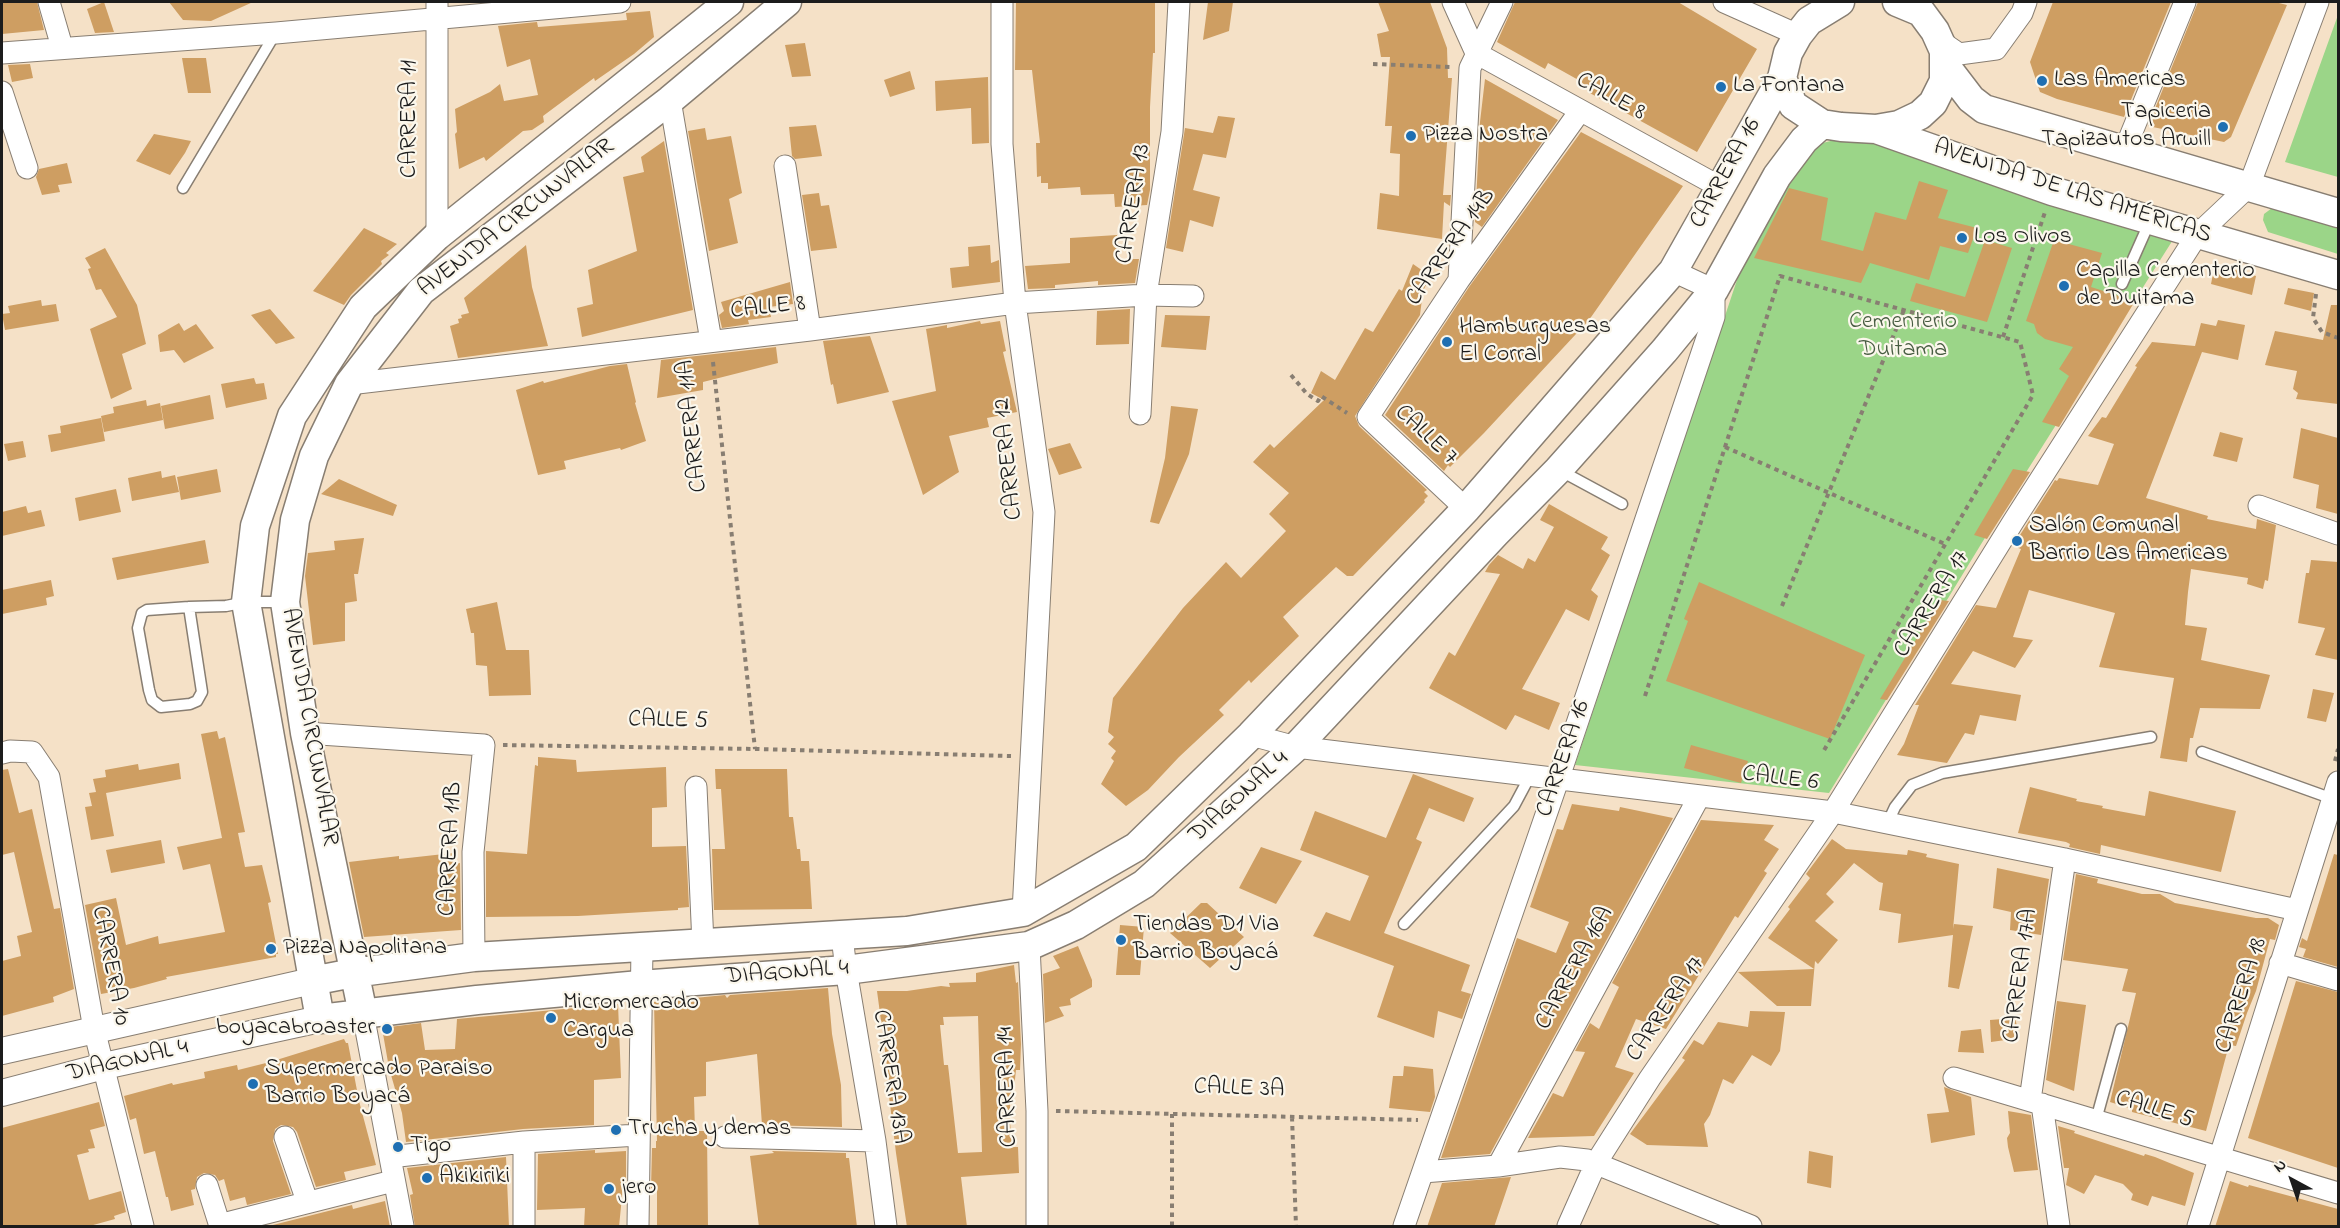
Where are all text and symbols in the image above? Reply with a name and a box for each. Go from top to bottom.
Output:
street label: CARRERA 11 [397,60,425,178]
street label: CALLE 8 [1570,67,1650,129]
place label: Las Americas [2054,67,2186,95]
place label: La Fontana [1733,73,1844,101]
marker: Las Americas [2035,74,2049,88]
marker: La Fontana [1714,80,1728,94]
place label: Tapiceria Tapizautos Arwill [2041,99,2211,155]
street label: CARRERA 16 [1685,114,1769,234]
marker: Tapiceria Tapizautos Arwill [2216,120,2230,134]
place label: Pizza Nostra [1423,122,1548,150]
marker: Pizza Nostra [1404,129,1418,143]
street label: AVENIDA CIRCUNVALAR [413,134,621,304]
street label: AVENIDA DE LAS AMÉRICAS [1930,134,2214,252]
street label: CARRERA 13 [1111,142,1159,266]
street label: CARRERA 14B [1401,184,1503,312]
place label: Los Olivos [1974,224,2072,252]
marker: Los Olivos [1955,231,1969,245]
place label: Capilla Cementerio de Duitama [2076,258,2255,314]
marker: Capilla Cementerio de Duitama [2057,279,2071,293]
street label: CALLE 8 [729,291,807,327]
park label: Cementerio Duitama [1849,309,1957,365]
place label: Hamburguesas El Corral [1459,314,1611,370]
marker: Hamburguesas El Corral [1440,335,1454,349]
street label: CARRERA 11A [673,358,715,494]
street label: CARRERA 12 [989,396,1031,522]
street label: CALLE 7 [1387,400,1463,472]
place label: Salón Comunal Barrio Las Americas [2029,513,2228,569]
marker: Salón Comunal Barrio Las Americas [2010,534,2024,548]
street label: CARRERA 17 [1889,546,1977,664]
street label: AVENIDA CIRCUNVALAR [273,606,343,848]
street label: CARRERA 16 [1532,697,1598,821]
street label: CALLE 5 [628,707,708,737]
street label: DIAGONAL 4 [1184,746,1296,850]
street label: CALLE 6 [1740,761,1820,799]
street label: CARRERA 11B [434,781,470,917]
street label: CARRERA 16A [1530,903,1622,1035]
street label: CARRERA 10 [83,904,135,1028]
street label: CARRERA 17A [1998,907,2046,1045]
place label: Tiendas D1 Via Barrio Boyacá [1133,912,1279,968]
marker: Tiendas D1 Via Barrio Boyacá [1114,933,1128,947]
place label: Pizza Napolitana [283,935,447,963]
street label: CARRERA 18 [2211,935,2275,1057]
marker: Pizza Napolitana [264,942,278,956]
street label: CARRERA 17 [1621,952,1713,1068]
street label: DIAGONAL 4 [724,955,850,993]
place label: Micromercado Cargua [563,990,699,1046]
street label: CARRERA 13A [864,1008,914,1146]
marker: Micromercado Cargua [544,1011,558,1025]
place label: boyacabroaster [216,1015,375,1043]
marker: boyacabroaster [380,1022,394,1036]
street label: CARRERA 14 [993,1026,1025,1148]
street label: DIAGONAL 4 [64,1034,192,1090]
place label: Supermercado Paraiso Barrio Boyacá [265,1056,493,1112]
street label: CALLE 3A [1193,1074,1285,1106]
marker: Supermercado Paraiso Barrio Boyacá [246,1077,260,1091]
street label: CALLE 5 [2112,1086,2196,1136]
place label: Trucha y demas [628,1116,791,1144]
marker: Trucha y demas [609,1123,623,1137]
place label: Tigo [410,1133,451,1161]
marker: Tigo [391,1140,405,1154]
north arrow [2262,1150,2322,1210]
text: N [2269,1154,2292,1179]
place label: Akikiriki [439,1164,510,1192]
marker: Akikiriki [420,1171,434,1185]
place label: jero [621,1175,656,1203]
marker: jero [602,1182,616,1196]

